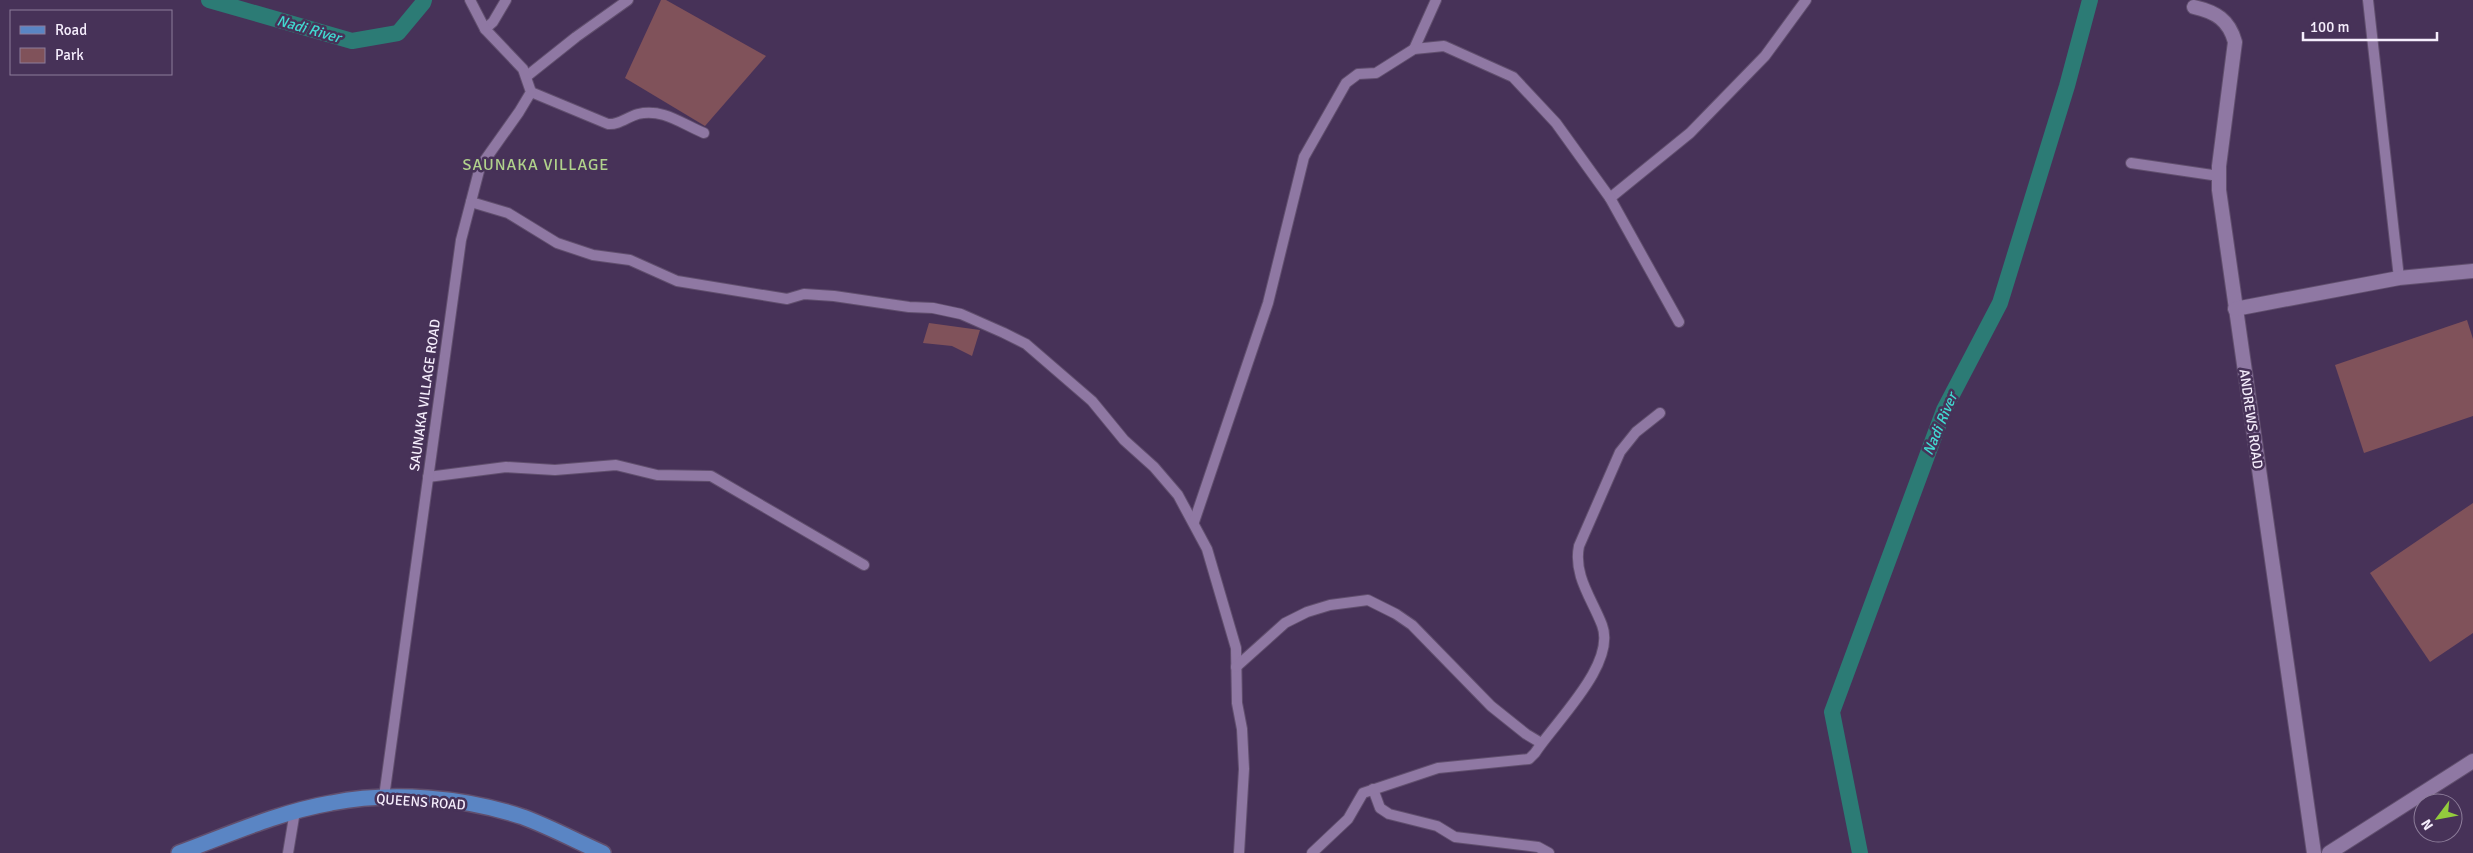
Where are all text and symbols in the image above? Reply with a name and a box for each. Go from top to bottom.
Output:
legend [10,10,172,75]
scale bar [2303,10,2437,42]
water label: Nadi River [275,11,345,47]
text: 100 m [2310,18,2350,36]
text: Road [55,21,87,39]
text: Park [55,46,84,64]
district label: SAUNAKA VILLAGE [463,155,609,175]
street label: SAUNAKA VILLAGE ROAD [406,318,444,472]
street label: ANDREWS ROAD [2236,368,2266,470]
water label: Nadi River [1919,388,1962,458]
street label: QUEENS ROAD [376,790,466,814]
north arrow [2413,793,2463,843]
text: N [2418,816,2437,833]

